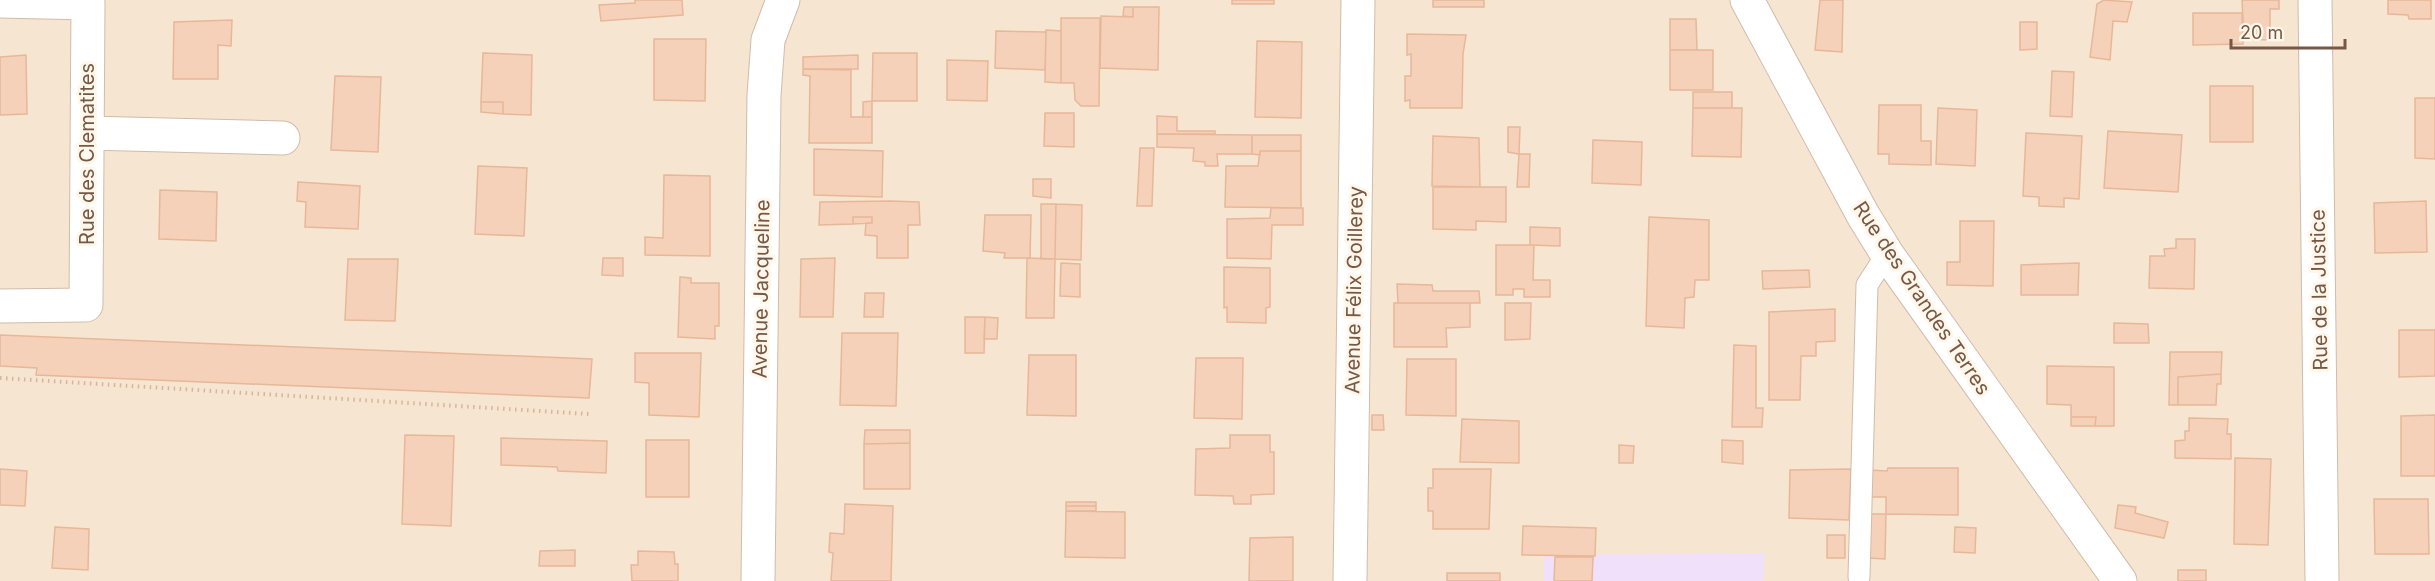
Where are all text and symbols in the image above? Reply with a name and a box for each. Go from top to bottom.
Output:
scale bar [2231,12,2345,50]
text: 20 m [2240,22,2283,43]
street label: Rue des Clematites [75,63,99,245]
street label: Avenue Félix Goillerey [1340,186,1368,394]
street label: Rue des Grandes Terres [1848,197,1996,399]
street label: Avenue Jacqueline [747,199,775,379]
street label: Rue de la Justice [2306,209,2332,371]

